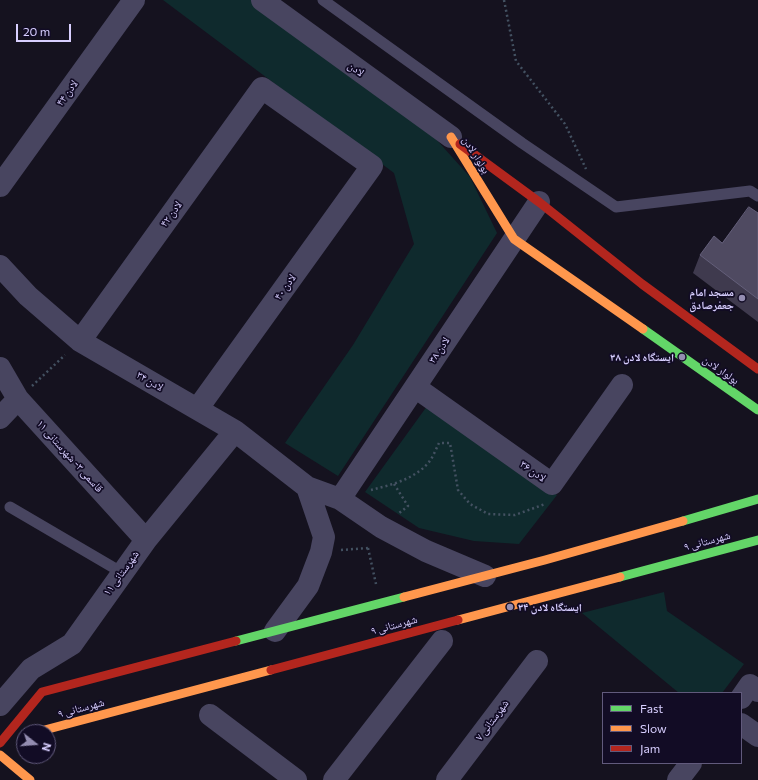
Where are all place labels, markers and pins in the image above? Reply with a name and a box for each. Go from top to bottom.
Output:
place label: مسجد امام جعفرصادق [689,285,734,311]
marker: مسجد امام جعفرصادق [737,293,747,303]
place label: ایستگاه لادن ۳۸ [610,350,674,364]
marker: ایستگاه لادن ۳۸ [677,352,687,362]
place label: ایستگاه لادن ۳۴ [518,600,582,614]
marker: ایستگاه لادن ۳۴ [505,602,515,612]

